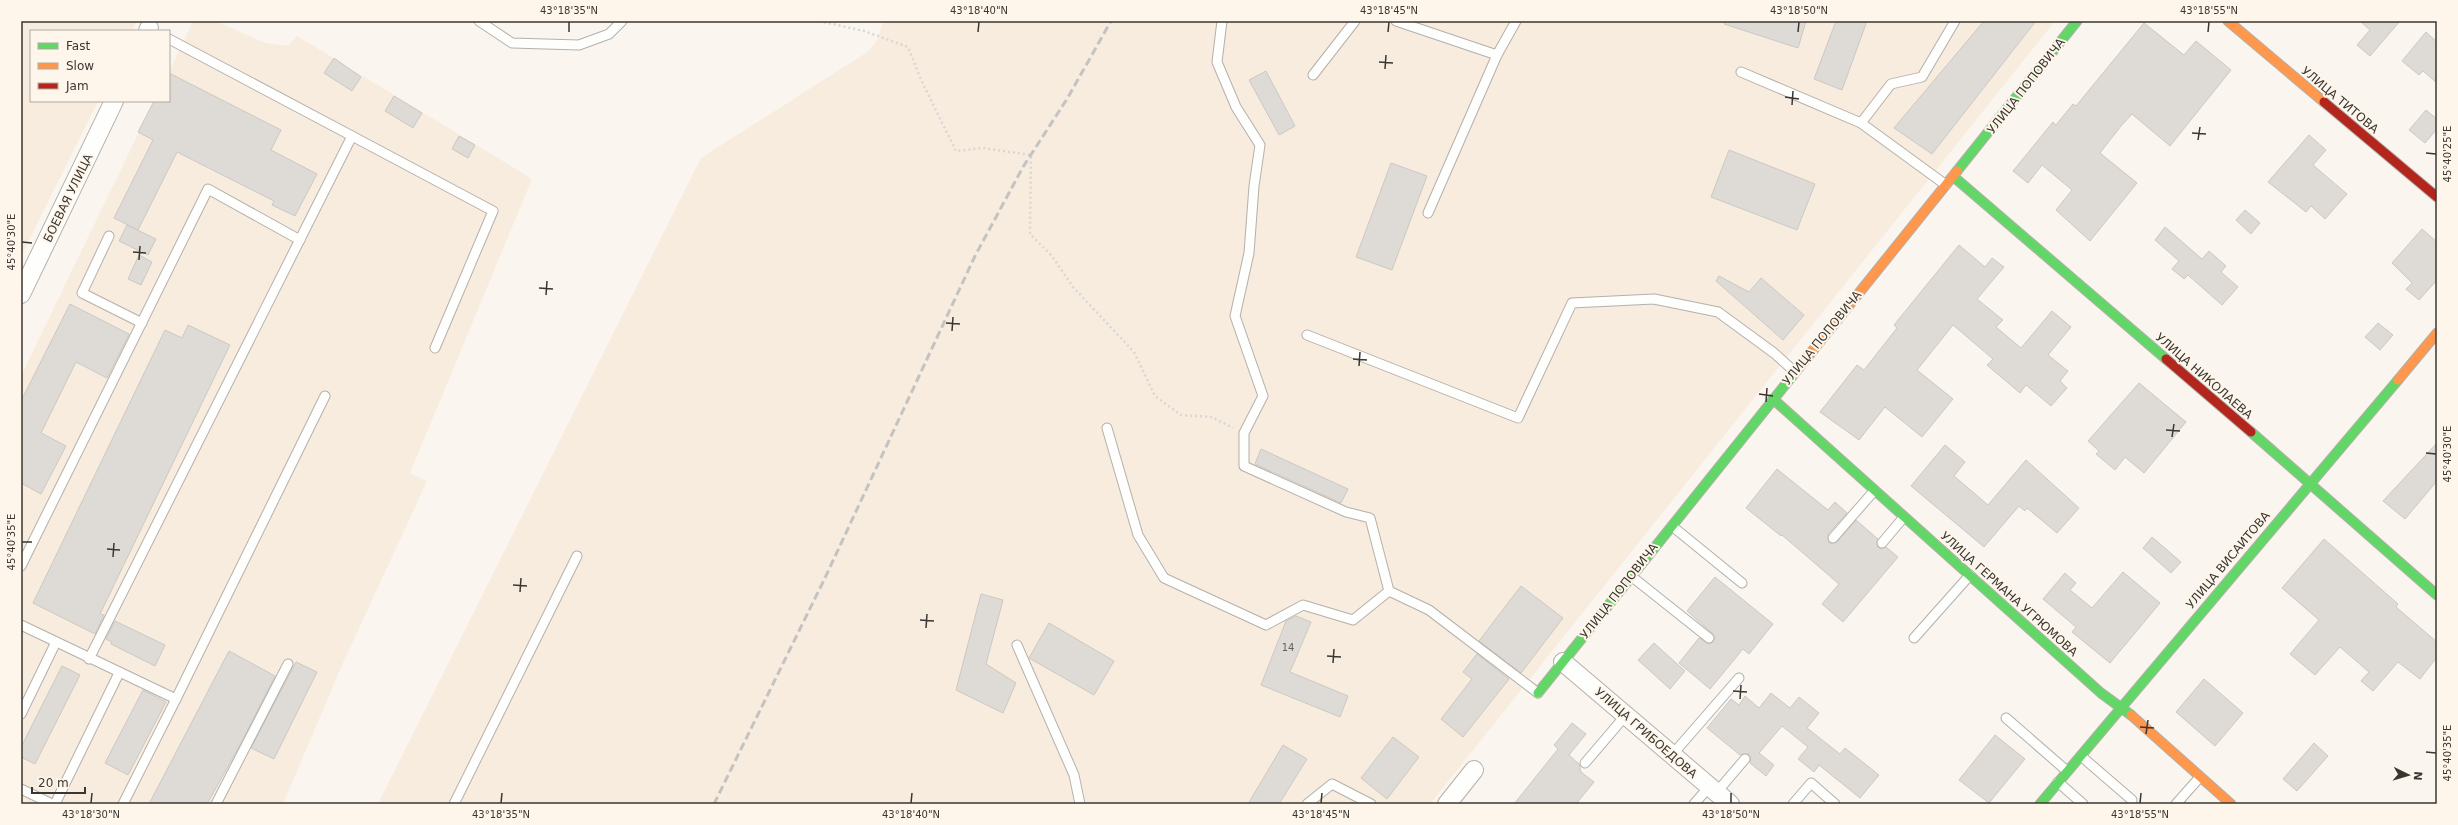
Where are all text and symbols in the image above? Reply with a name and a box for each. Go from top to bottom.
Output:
text: 43°18'35"N [540,5,598,16]
text: 43°18'40"N [950,5,1008,16]
text: 43°18'45"N [1360,5,1418,16]
text: 43°18'50"N [1770,5,1828,16]
text: 43°18'55"N [2180,5,2238,16]
legend [30,30,170,102]
street label: УЛИЦА ПОПОВИЧА [1984,35,2068,137]
text: Fast [66,39,90,53]
text: Slow [66,59,94,73]
street label: УЛИЦА ТИТОВА [2299,64,2382,137]
text: Jam [65,79,89,93]
text: 45°40'25"E [2442,126,2453,182]
street label: БОЕВАЯ УЛИЦА [41,151,96,245]
text: 45°40'30"E [6,214,17,270]
street label: УЛИЦА ПОПОВИЧА [1780,287,1865,388]
street label: УЛИЦА НИКОЛАЕВА [2153,330,2256,422]
text: 45°40'30"E [2442,426,2453,482]
street label: УЛИЦА ВИСАИТОВА [2183,508,2273,611]
text: 45°40'35"E [6,514,17,570]
street label: УЛИЦА ГЕРМАНА УГРЮМОВА [1938,529,2081,660]
street label: УЛИЦА ПОПОВИЧА [1577,540,1661,642]
house number: 14 [1282,642,1294,653]
street label: УЛИЦА ГРИБОЕДОВА [1592,685,1701,782]
text: 45°40'35"E [2442,725,2453,781]
north arrow [2388,755,2428,795]
scale bar [32,769,85,795]
text: N [2411,771,2424,781]
text: 20 m [38,776,69,790]
text: 43°18'30"N [62,809,120,820]
text: 43°18'35"N [472,809,530,820]
text: 43°18'40"N [882,809,940,820]
text: 43°18'45"N [1292,809,1350,820]
text: 43°18'50"N [1702,809,1760,820]
text: 43°18'55"N [2111,809,2169,820]

